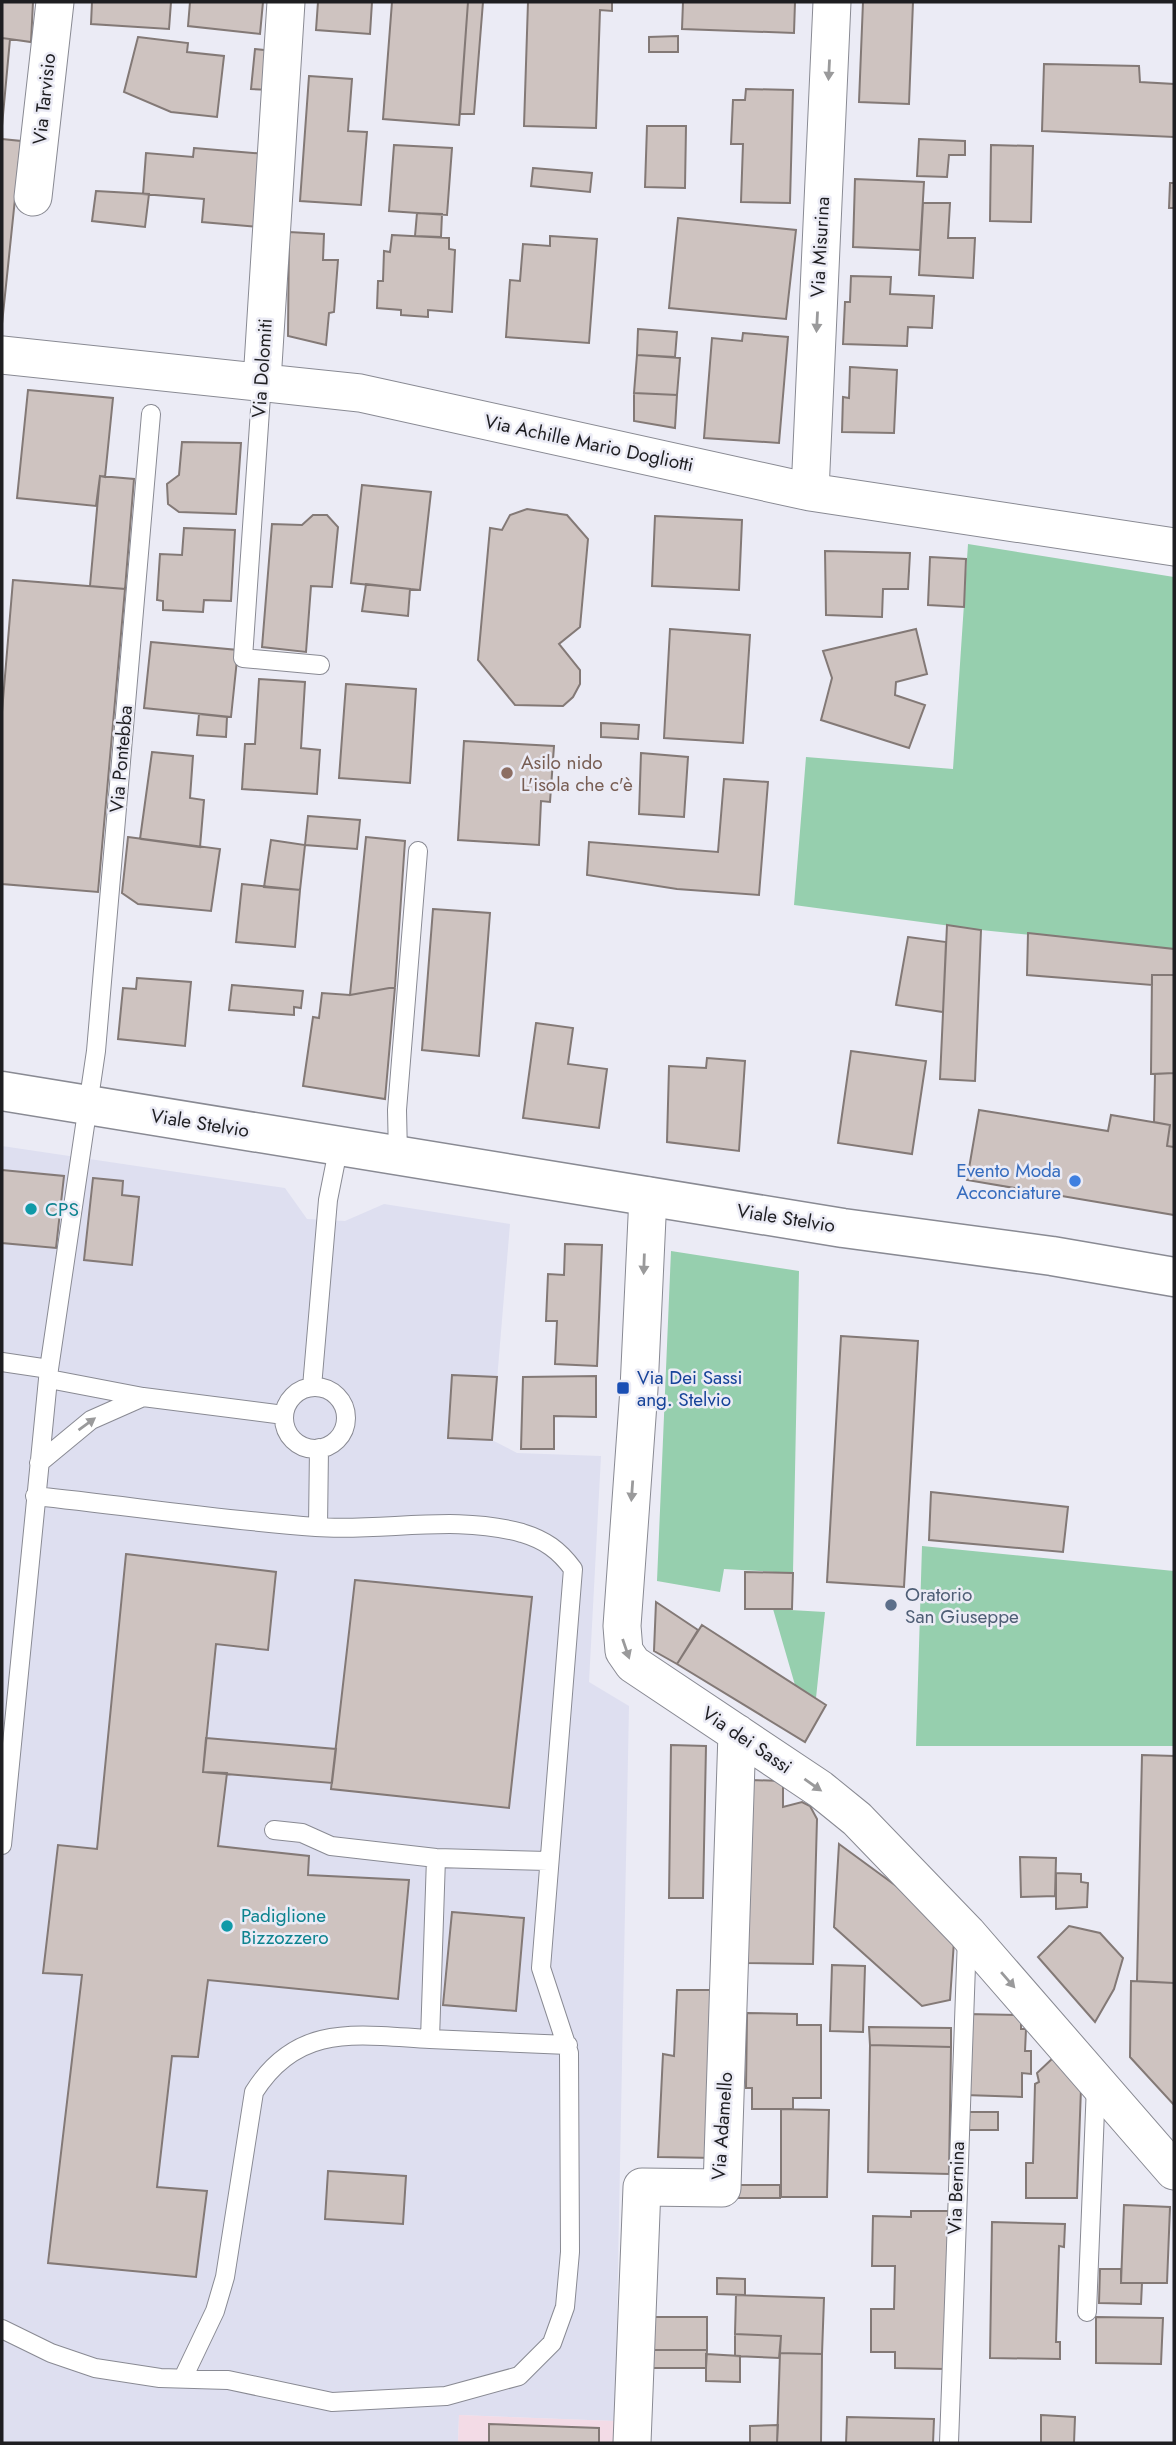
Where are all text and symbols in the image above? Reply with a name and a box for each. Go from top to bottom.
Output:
street label: Via Tarvisio [26,52,62,146]
one-way arrow [823,59,834,81]
street label: Via Misurina [804,196,836,298]
one-way arrow [811,311,822,333]
street label: Via Dolomiti [245,317,279,419]
street label: Via Achille Mario Dogliotti [482,408,696,478]
street label: Via Pontebba [103,704,139,814]
place label: Asilo nido L'isola che c'è [521,749,633,798]
marker: Asilo nido L'isola che c'è [499,765,515,781]
street label: Viale Stelvio [149,1102,251,1144]
place label: Evento Moda Acconciature [956,1157,1061,1206]
marker: Evento Moda Acconciature [1067,1173,1083,1189]
place label: CPS [45,1196,79,1223]
street label: Viale Stelvio [735,1197,837,1239]
marker: CPS [23,1201,39,1217]
one-way arrow [639,1253,650,1275]
place label: Via Dei Sassi ang. Stelvio [637,1364,742,1413]
marker: Via Dei Sassi ang. Stelvio [615,1380,631,1396]
one-way arrow [78,1417,96,1431]
one-way arrow [626,1481,637,1503]
place label: Oratorio San Giuseppe [905,1581,1019,1630]
marker: Oratorio San Giuseppe [883,1597,899,1613]
one-way arrow [621,1639,632,1660]
street label: Via dei Sassi [697,1700,797,1780]
one-way arrow [804,1778,822,1792]
place label: Padiglione Bizzozzero [241,1902,329,1951]
marker: Padiglione Bizzozzero [219,1918,235,1934]
one-way arrow [1000,1972,1015,1989]
street label: Via Adamello [705,2071,739,2181]
street label: Via Bernina [941,2141,971,2235]

